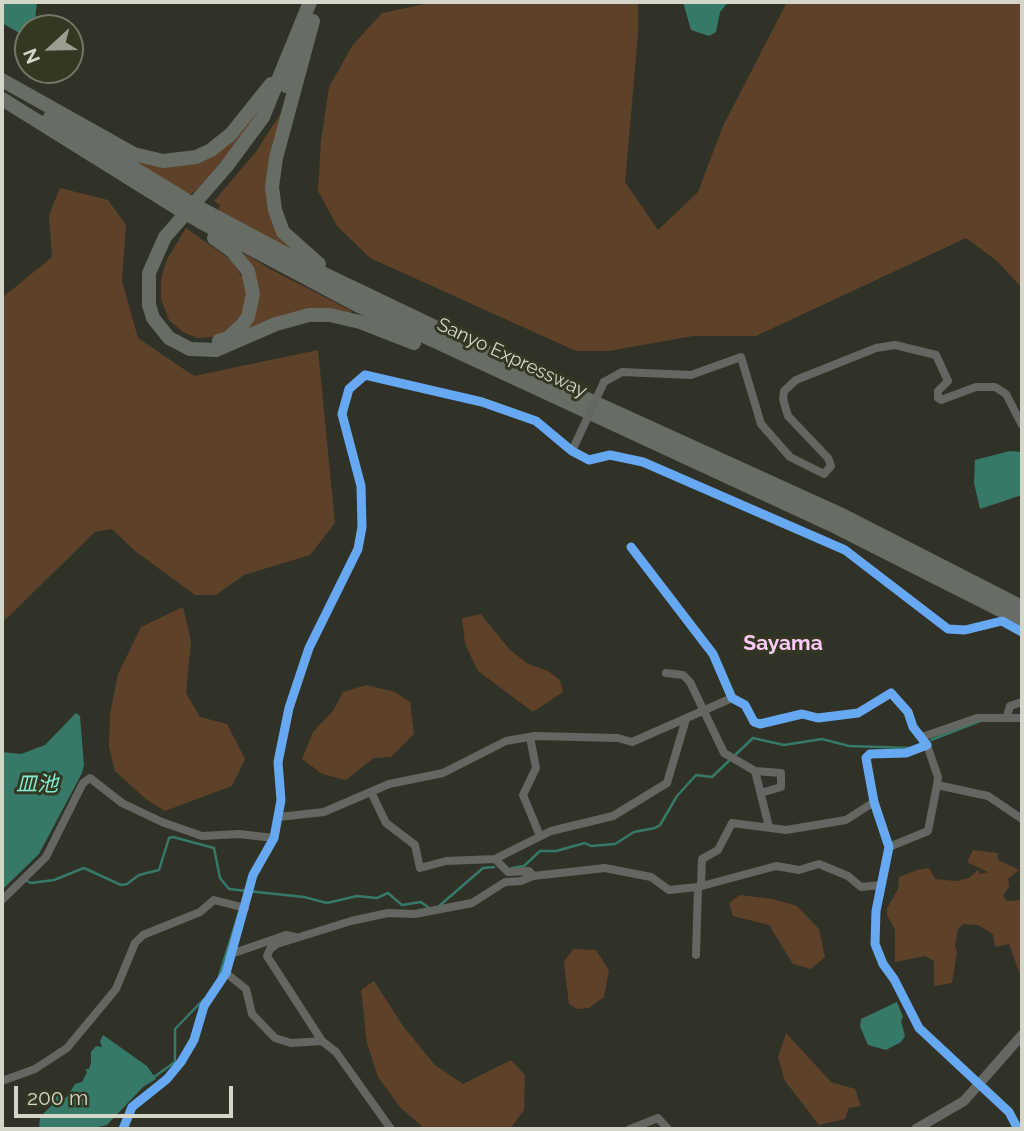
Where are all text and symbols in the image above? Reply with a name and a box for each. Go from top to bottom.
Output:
north arrow [14,14,84,84]
text: N [18,45,44,67]
street label: Sanyo Expressway [433,313,591,403]
district label: Sayama [743,631,823,657]
water label: 皿池 [16,772,58,798]
scale bar [18,1072,236,1116]
text: 200 m [27,1085,88,1110]

